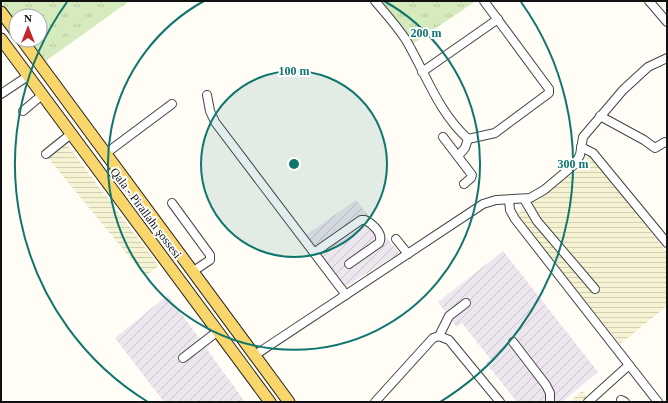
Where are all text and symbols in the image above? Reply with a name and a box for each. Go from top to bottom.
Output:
north arrow [8,8,48,48]
text: N [24,12,32,24]
text: 200 m [411,26,442,40]
text: 100 m [279,64,310,78]
centre of rings [287,157,301,171]
text: 300 m [558,157,589,171]
street label: Qala - Pirallahı şossesi [107,165,185,262]

